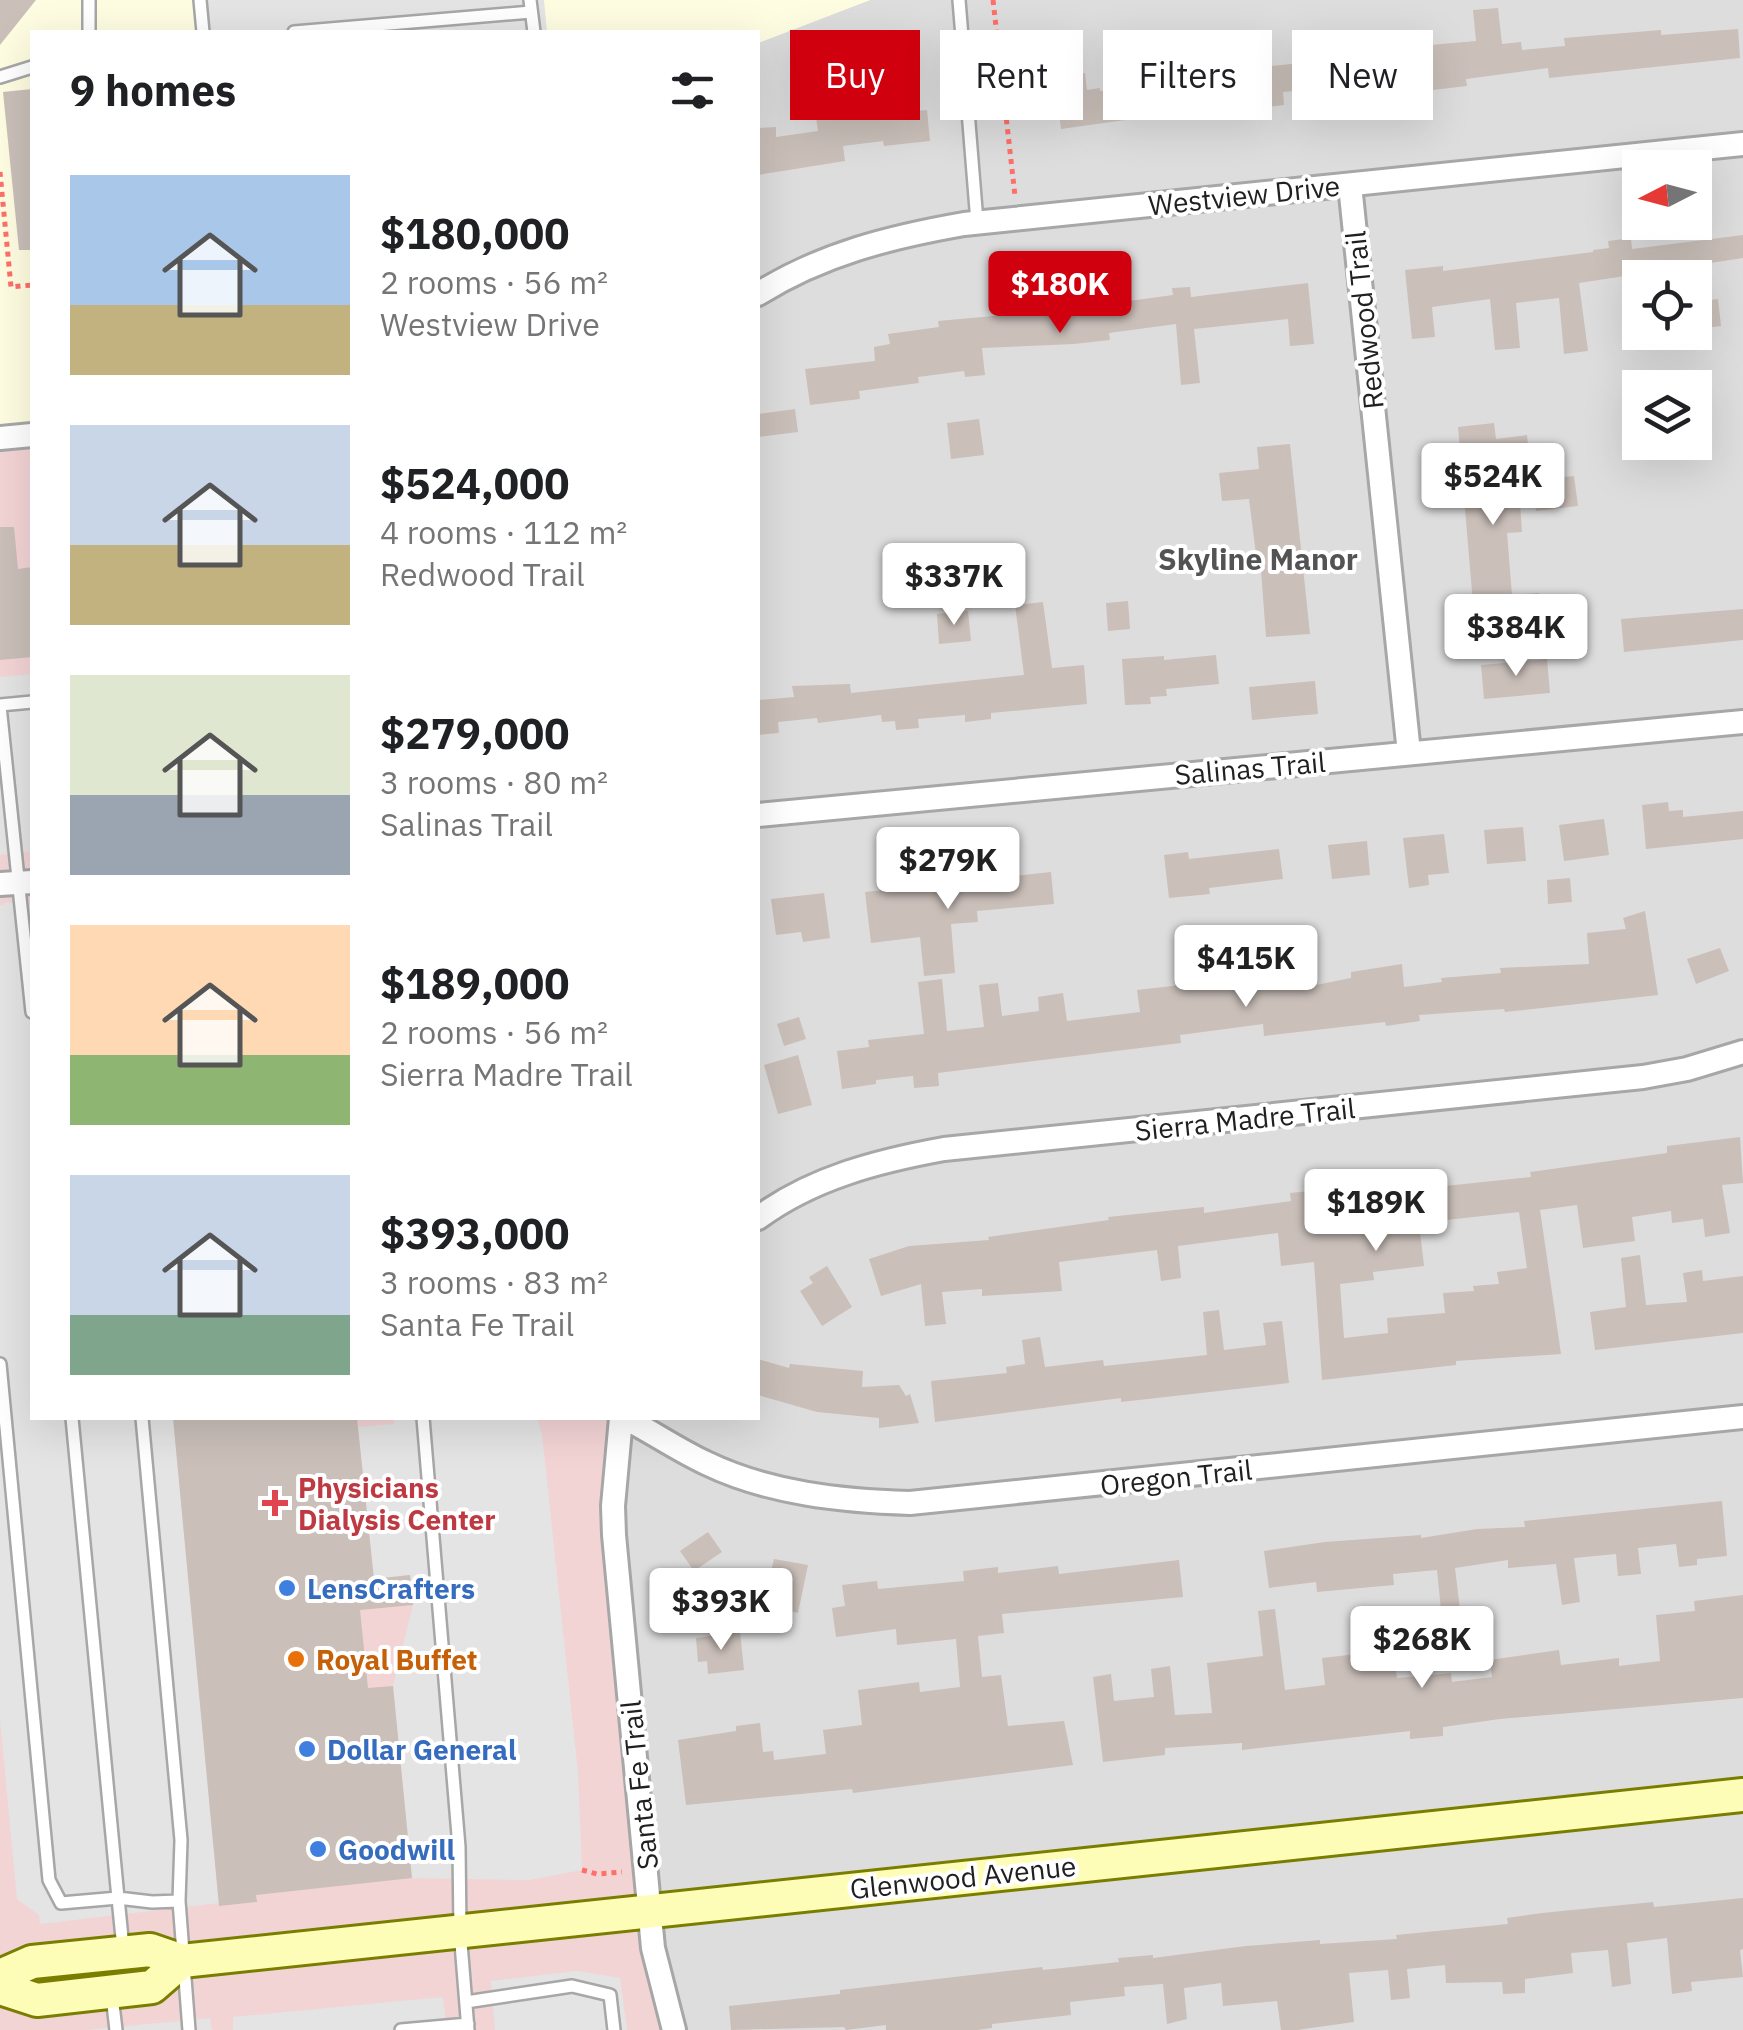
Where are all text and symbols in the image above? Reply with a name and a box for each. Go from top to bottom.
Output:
chip: Buy [790,30,920,120]
chip: Rent [940,30,1083,120]
chip: Filters [1103,30,1272,120]
chip: New [1292,30,1433,120]
text: 9 homes [70,63,236,118]
icon: filters [665,63,720,118]
north arrow [1622,150,1712,240]
map controls [1622,150,1712,460]
street label: Westview Drive [1146,167,1342,223]
text: $180,000 [380,206,569,261]
icon: home [150,215,270,335]
street label: Redwood Trail [1336,229,1392,411]
pin: $180K [990,251,1130,336]
button: locate [1622,260,1712,350]
text: 2 rooms · 56 m² [380,261,608,303]
text: $180K [1010,262,1110,304]
text: Westview Drive [380,303,600,345]
button: layers [1622,370,1712,460]
pin: $524K [1423,443,1563,528]
text: $524K [1443,454,1543,496]
text: $524,000 [380,456,569,511]
icon: home [150,465,270,585]
text: 4 rooms · 112 m² [380,511,627,553]
district label: Skyline Manor [1158,539,1358,578]
pin: $337K [884,543,1024,628]
text: Redwood Trail [380,553,585,595]
text: $337K [904,554,1004,596]
pin: $384K [1446,594,1586,679]
text: $384K [1466,605,1566,647]
text: $279,000 [380,706,569,761]
icon: home [150,715,270,835]
street label: Salinas Trail [1173,743,1327,793]
text: 3 rooms · 80 m² [380,761,608,803]
text: Salinas Trail [380,803,553,845]
pin: $279K [878,827,1018,912]
text: $279K [898,838,998,880]
pin: $415K [1176,925,1316,1010]
text: $415K [1196,936,1296,978]
text: $189,000 [380,956,569,1011]
icon: home [150,965,270,1085]
text: 2 rooms · 56 m² [380,1011,608,1053]
text: Sierra Madre Trail [380,1053,633,1095]
street label: Sierra Madre Trail [1133,1089,1357,1149]
pin: $189K [1306,1169,1446,1254]
text: $189K [1326,1180,1426,1222]
text: $393,000 [380,1206,569,1261]
icon: home [150,1215,270,1335]
text: 3 rooms · 83 m² [380,1261,608,1303]
text: Santa Fe Trail [380,1303,574,1345]
street label: Oregon Trail [1098,1451,1254,1503]
place label: Physicians Dialysis Center [298,1469,496,1538]
marker: Physicians Dialysis Center [262,1490,288,1516]
pin: $393K [651,1568,791,1653]
place label: LensCrafters [307,1570,475,1607]
marker: LensCrafters [276,1577,298,1599]
text: $393K [671,1579,771,1621]
pin: $268K [1352,1606,1492,1691]
text: $268K [1372,1617,1472,1659]
place label: Royal Buffet [316,1641,478,1678]
marker: Royal Buffet [285,1648,307,1670]
street label: Santa Fe Trail [612,1699,666,1871]
place label: Dollar General [327,1731,517,1768]
marker: Dollar General [296,1738,318,1760]
place label: Goodwill [338,1831,455,1868]
marker: Goodwill [307,1838,329,1860]
street label: Glenwood Avenue [848,1847,1078,1907]

